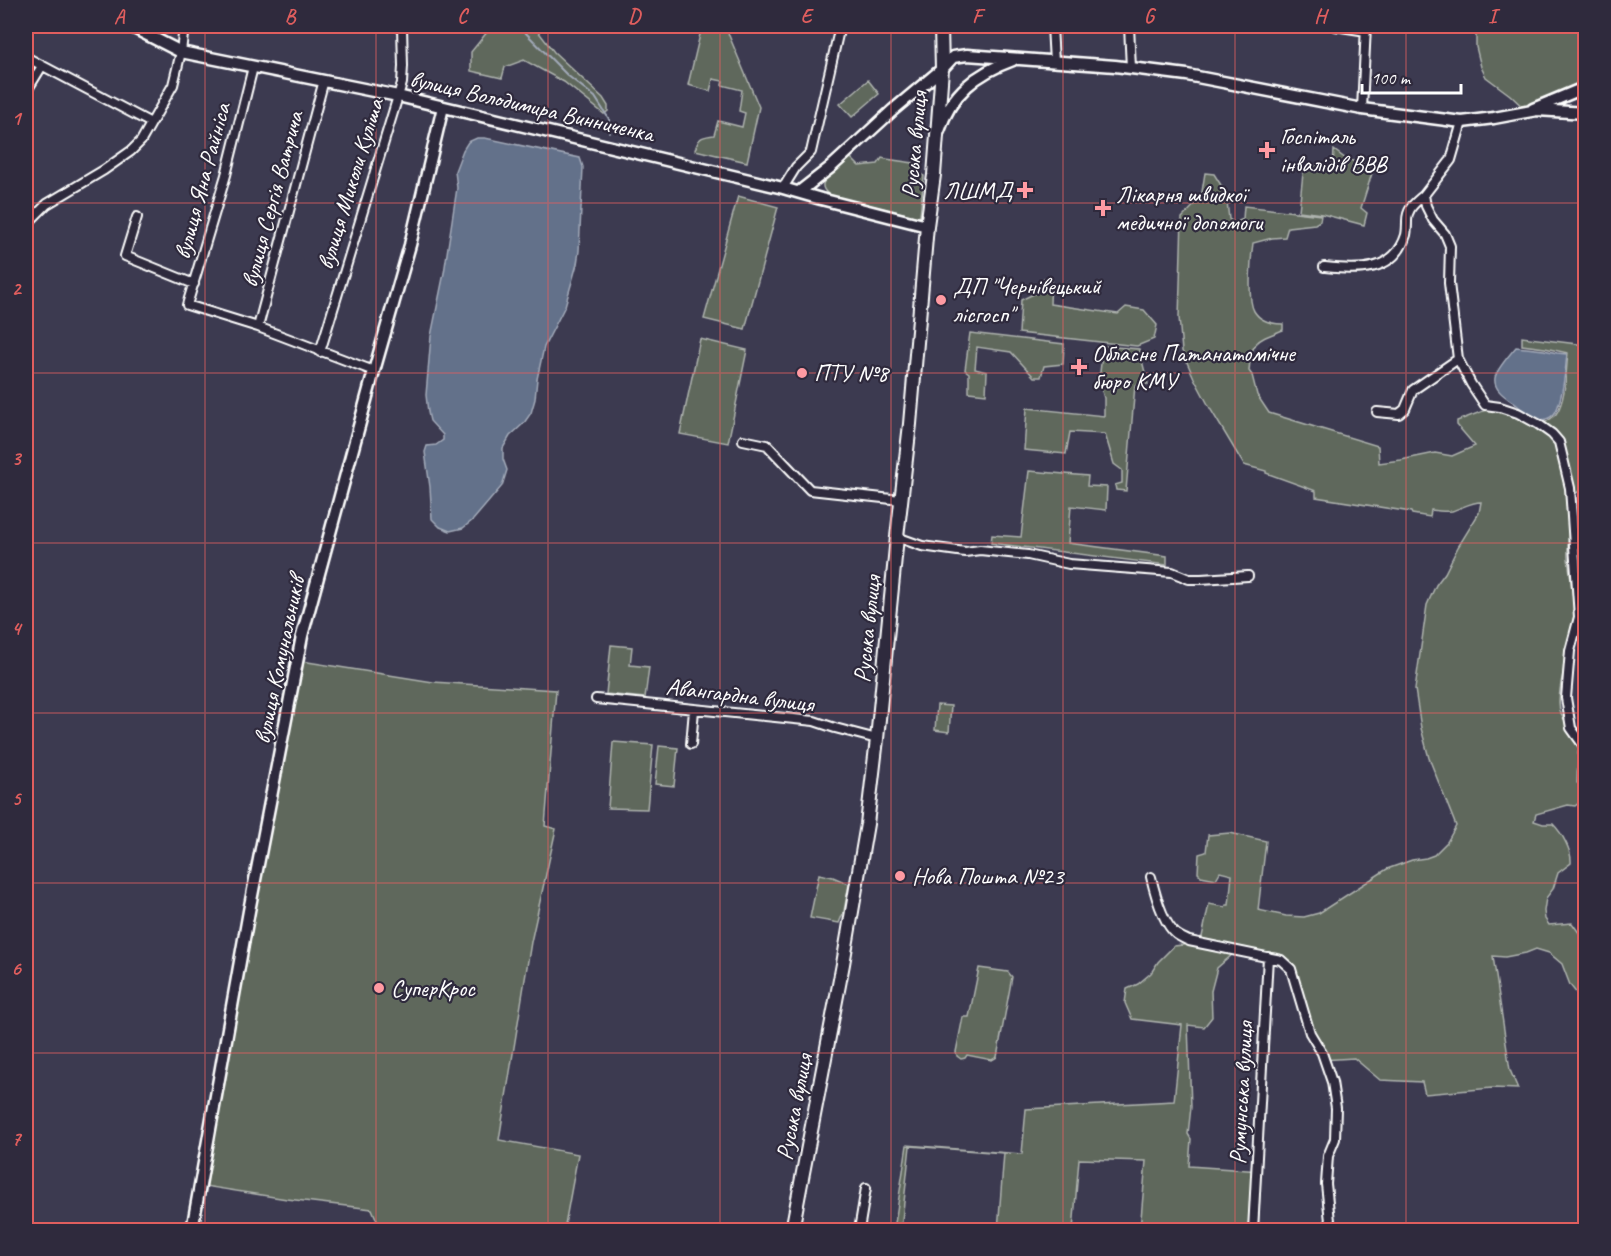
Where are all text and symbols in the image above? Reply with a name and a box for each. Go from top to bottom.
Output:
text: A [114,4,126,29]
text: B [285,4,297,29]
text: C [457,4,469,29]
text: D [628,4,642,29]
text: E [801,4,815,29]
text: F [972,4,986,29]
text: G [1144,4,1157,29]
text: H [1314,4,1329,29]
text: I [1488,4,1501,29]
scale bar [1362,57,1461,95]
street label: вулиця Володимира Винниченка [407,63,659,149]
text: 100 m [1371,67,1412,89]
street label: Руська вулиця [894,89,934,200]
street label: вулиця Миколи Куліша [310,94,391,273]
street label: вулиця Яна Райніса [167,98,238,262]
text: 1 [12,106,23,131]
street label: вулиця Сергія Ватрича [234,106,310,290]
place label: Госпіталь інвалідів ВВВ [1280,121,1388,179]
marker: Госпіталь інвалідів ВВВ [1258,141,1276,159]
place label: ЛШМД [944,175,1015,205]
place label: Лікарня швидкої медичної допомоги [1116,179,1264,237]
marker: ЛШМД [1016,181,1034,199]
marker: Лікарня швидкої медичної допомоги [1094,199,1112,217]
place label: ДП "Чернівецький лісгосп" [953,271,1103,329]
text: 2 [12,276,23,301]
marker: ДП "Чернівецький лісгосп" [934,293,948,307]
place label: Обласне Патанатомічне бюро КМУ [1092,338,1297,396]
place label: ПТУ №8 [814,358,890,388]
marker: Обласне Патанатомічне бюро КМУ [1070,358,1088,376]
marker: ПТУ №8 [795,366,809,380]
text: 3 [12,446,23,471]
street label: вулиця Комунальників [247,568,313,747]
street label: Руська вулиця [846,573,888,684]
text: 4 [12,616,24,641]
street label: Авангардна вулиця [664,671,817,719]
text: 5 [12,786,23,811]
place label: Нова Пошта №23 [912,861,1066,891]
marker: Нова Пошта №23 [893,869,907,883]
text: 6 [11,956,22,981]
place label: СуперКрос [391,973,476,1003]
marker: СуперКрос [372,981,386,995]
street label: Румунська вулиця [1222,1019,1260,1165]
street label: Руська вулиця [769,1050,819,1162]
text: 7 [12,1126,23,1151]

